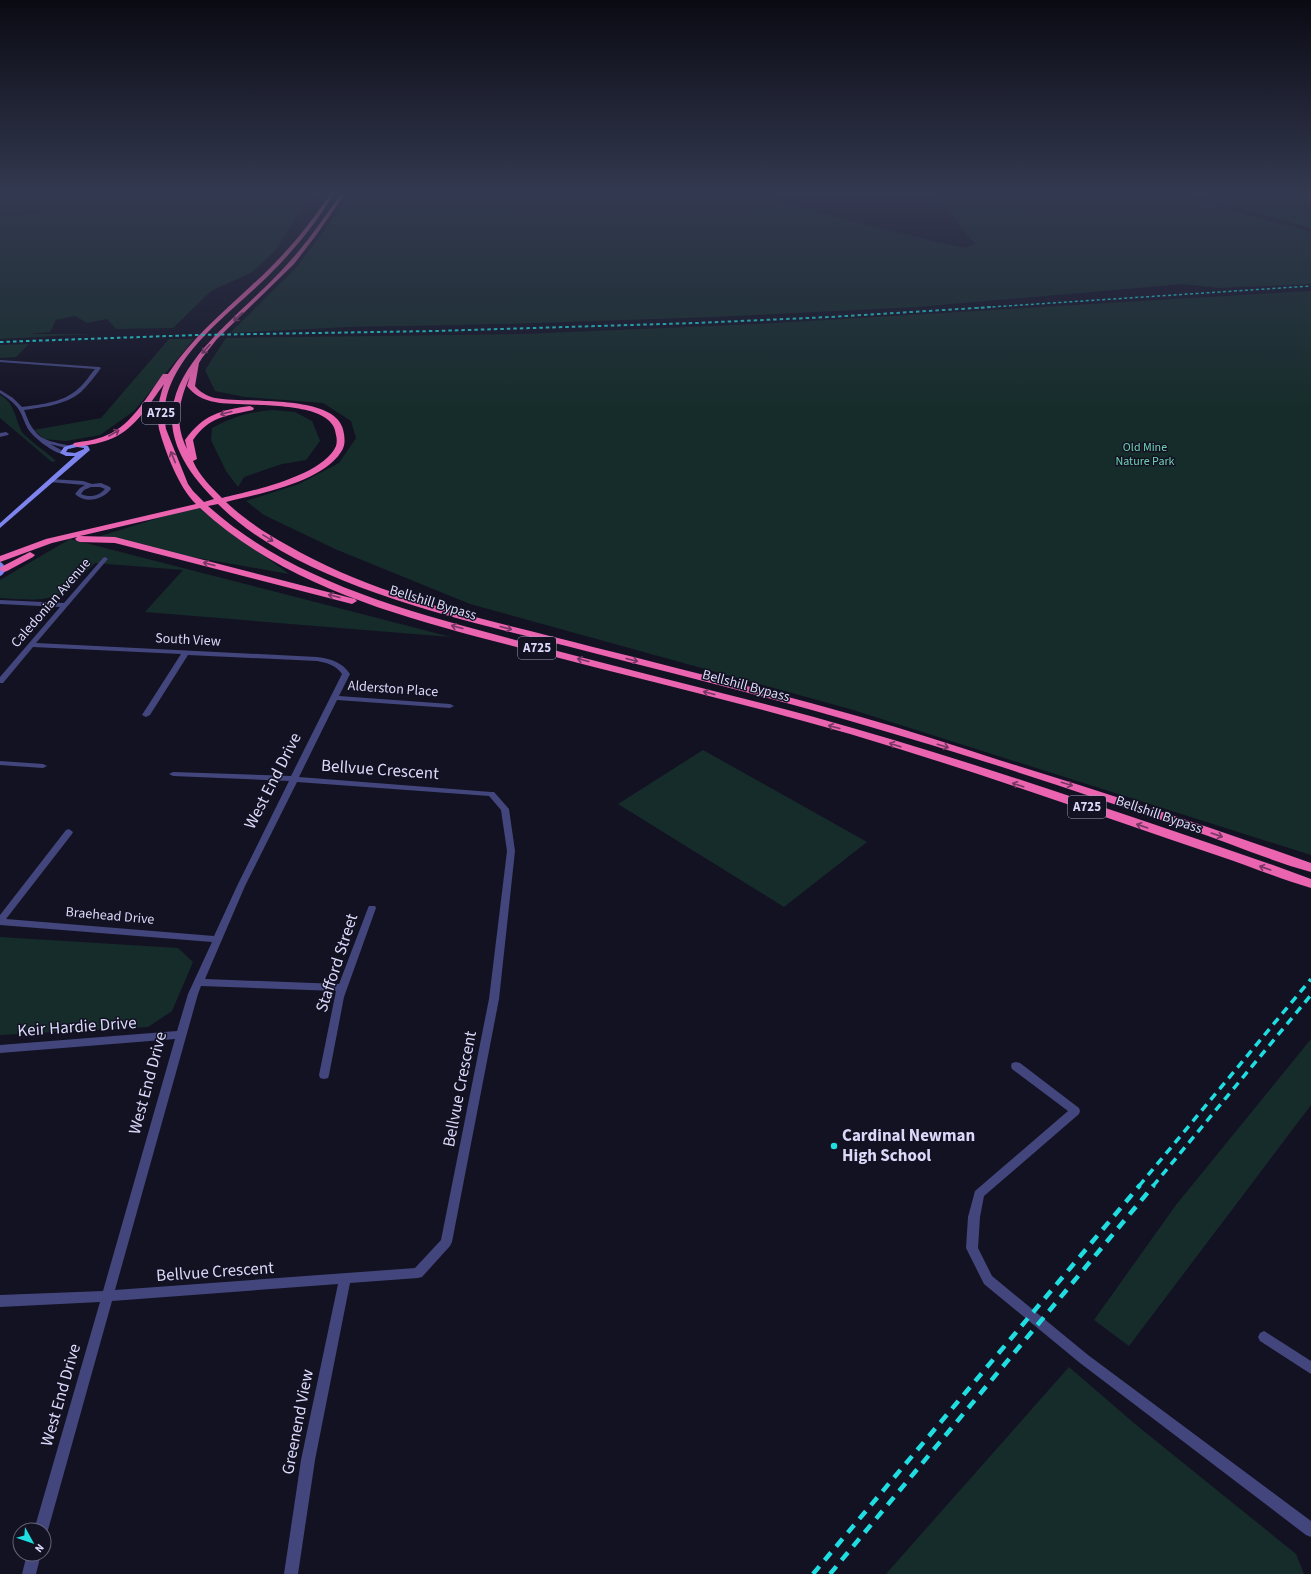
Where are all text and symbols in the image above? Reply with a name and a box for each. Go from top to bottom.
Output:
one-way arrow [233,312,243,321]
one-way arrow [201,344,211,354]
road number: A725 [142,402,180,424]
one-way arrow [220,409,233,417]
one-way arrow [108,429,120,437]
park label: Old Mine Nature Park [1115,439,1175,470]
one-way arrow [169,451,177,463]
one-way arrow [262,534,274,542]
street label: Caledonian Avenue [6,554,96,652]
one-way arrow [202,559,215,567]
street label: Bellshill Bypass [387,580,479,626]
one-way arrow [328,592,341,600]
one-way arrow [451,623,464,630]
one-way arrow [499,624,512,632]
street label: South View [155,628,221,652]
road number: A725 [518,637,556,659]
one-way arrow [577,656,590,663]
one-way arrow [625,656,638,664]
street label: Bellshill Bypass [700,665,792,707]
street label: Alderston Place [347,676,439,702]
one-way arrow [702,688,715,696]
one-way arrow [828,723,841,730]
street label: West End Drive [238,728,308,834]
one-way arrow [889,740,901,748]
one-way arrow [936,743,949,750]
street label: Bellvue Crescent [320,754,440,786]
one-way arrow [1012,781,1025,788]
one-way arrow [1061,781,1074,788]
street label: Bellshill Bypass [1113,791,1205,839]
road number: A725 [1068,796,1106,818]
one-way arrow [1135,822,1148,829]
one-way arrow [1210,832,1223,839]
one-way arrow [1258,864,1271,871]
street label: Braehead Drive [65,902,155,930]
street label: Stafford Street [310,910,364,1016]
street label: Keir Hardie Drive [17,1011,137,1043]
street label: West End Drive [123,1029,173,1137]
street label: Bellvue Crescent [437,1029,483,1149]
place label: Cardinal Newman High School [842,1124,975,1168]
marker: Cardinal Newman High School [829,1141,839,1151]
street label: Bellvue Crescent [155,1256,275,1288]
street label: West End Drive [35,1341,87,1449]
street label: Greenend View [276,1367,320,1477]
north arrow [12,1522,52,1562]
text: N [31,1540,47,1556]

